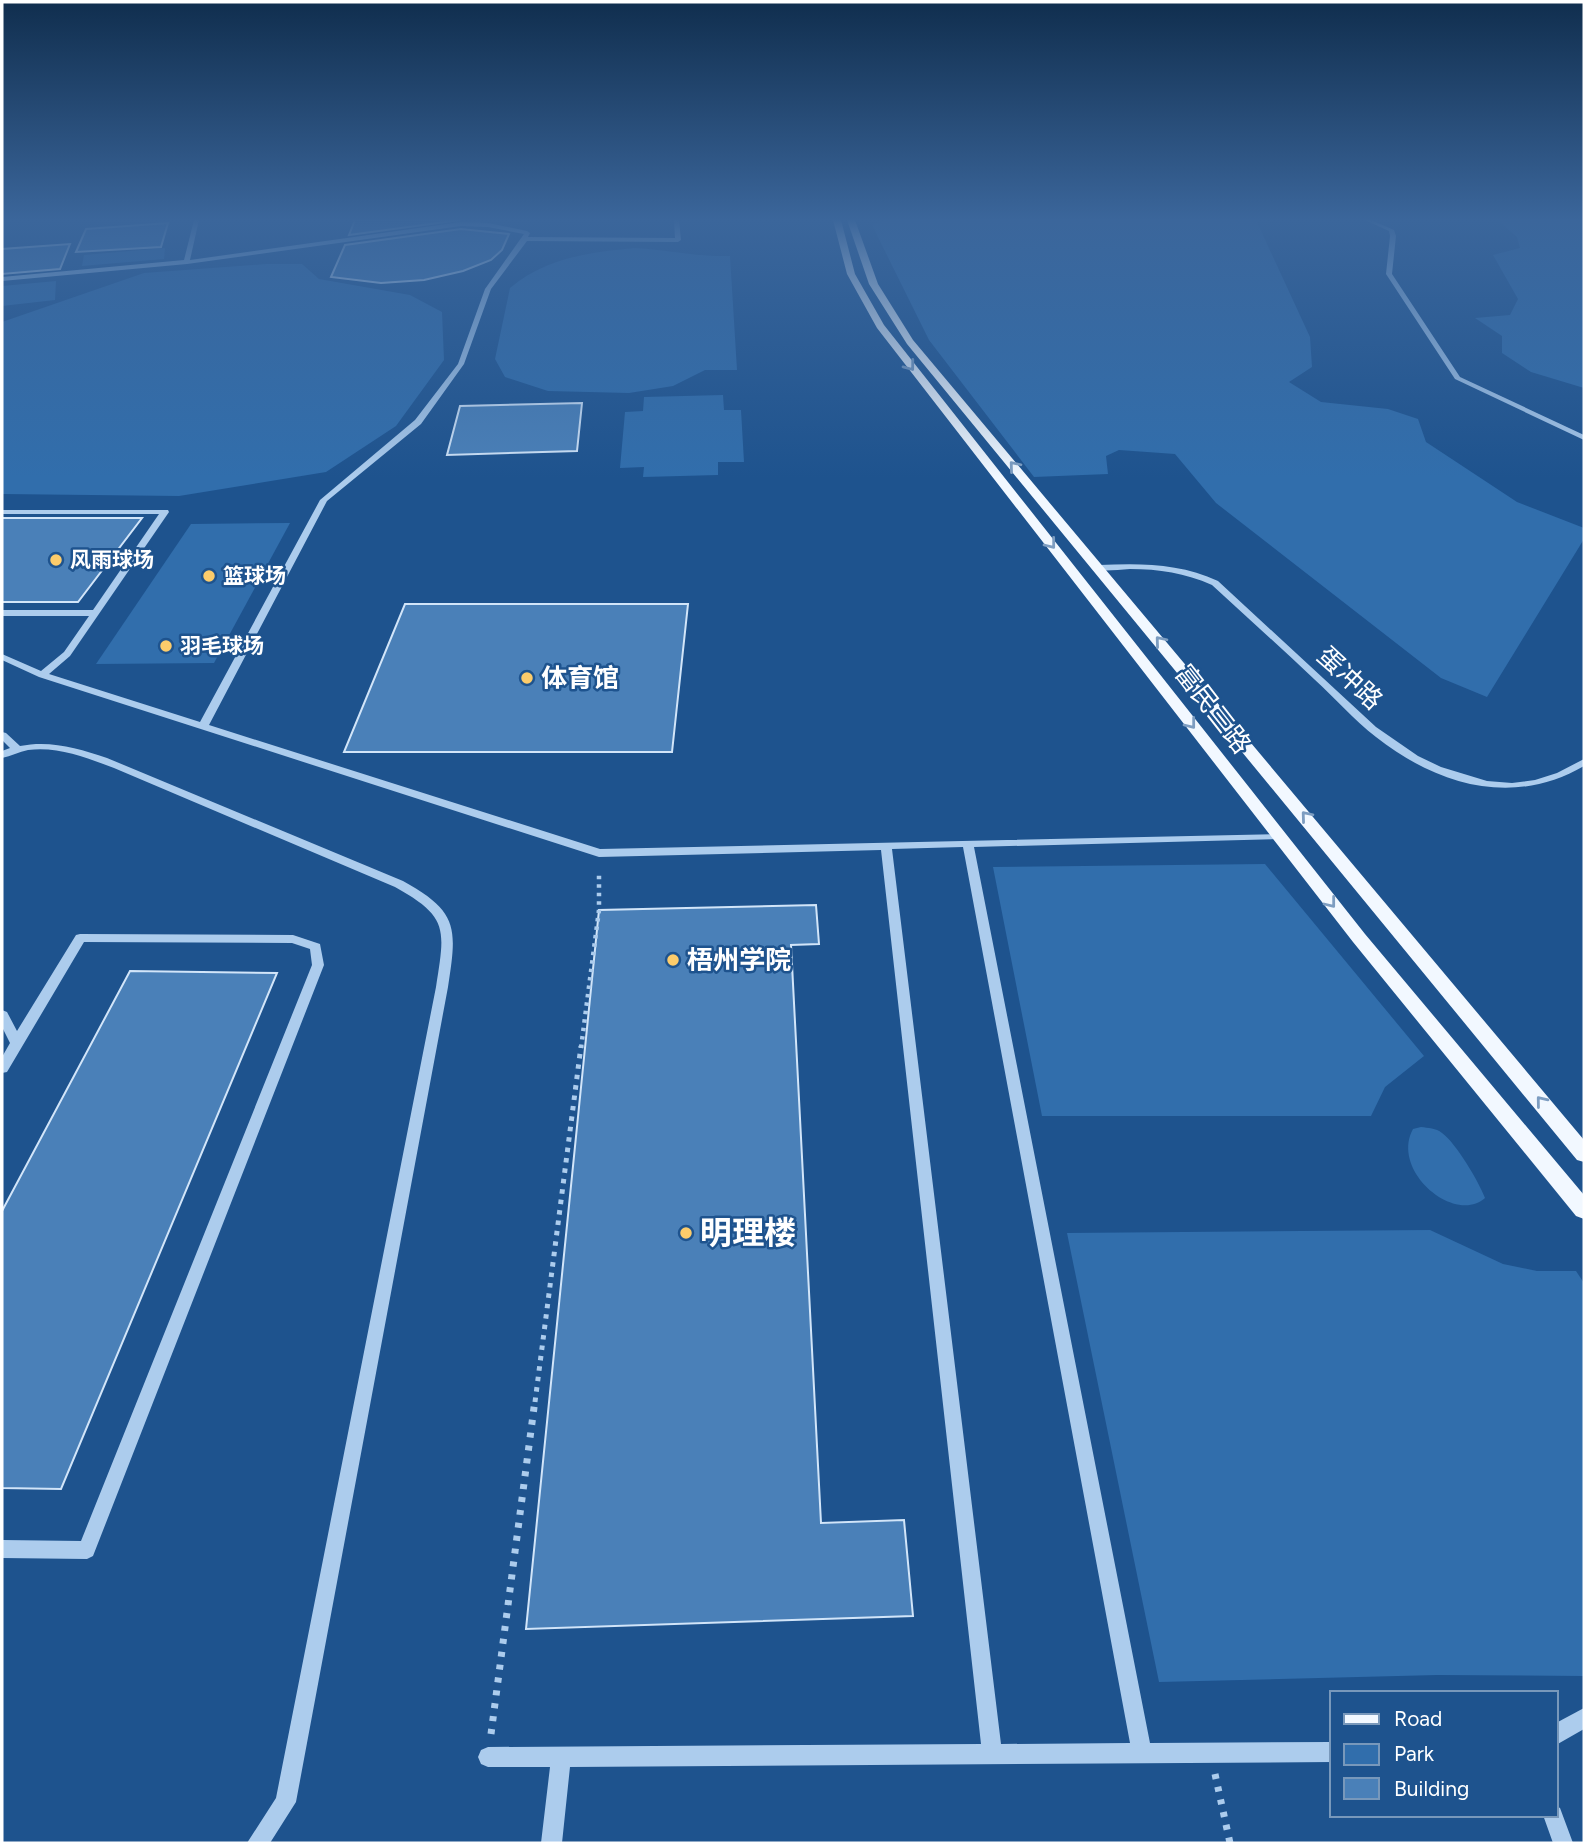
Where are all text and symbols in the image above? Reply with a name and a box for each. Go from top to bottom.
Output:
one-way arrow [902,358,915,371]
one-way arrow [1010,462,1022,475]
one-way arrow [1043,537,1056,549]
place label: 风雨球场 [70,547,154,572]
marker: 风雨球场 [48,552,64,568]
place label: 篮球场 [223,563,286,588]
marker: 篮球场 [201,568,217,584]
place label: 羽毛球场 [180,633,264,658]
one-way arrow [1156,636,1168,649]
marker: 羽毛球场 [158,638,174,654]
street label: 蛋冲路 [1311,640,1389,716]
street label: 富民三路 [1168,658,1258,760]
place label: 体育馆 [541,662,619,694]
marker: 体育馆 [519,670,535,686]
one-way arrow [1183,716,1196,728]
one-way arrow [1301,811,1314,823]
one-way arrow [1323,895,1336,908]
place label: 梧州学院 [687,944,791,976]
marker: 梧州学院 [665,952,681,968]
one-way arrow [1537,1096,1549,1109]
place label: 明理楼 [700,1214,796,1252]
marker: 明理楼 [678,1225,694,1241]
legend [1330,1691,1558,1817]
text: Road [1394,1706,1442,1731]
text: Park [1394,1741,1435,1766]
text: Building [1394,1776,1469,1801]

